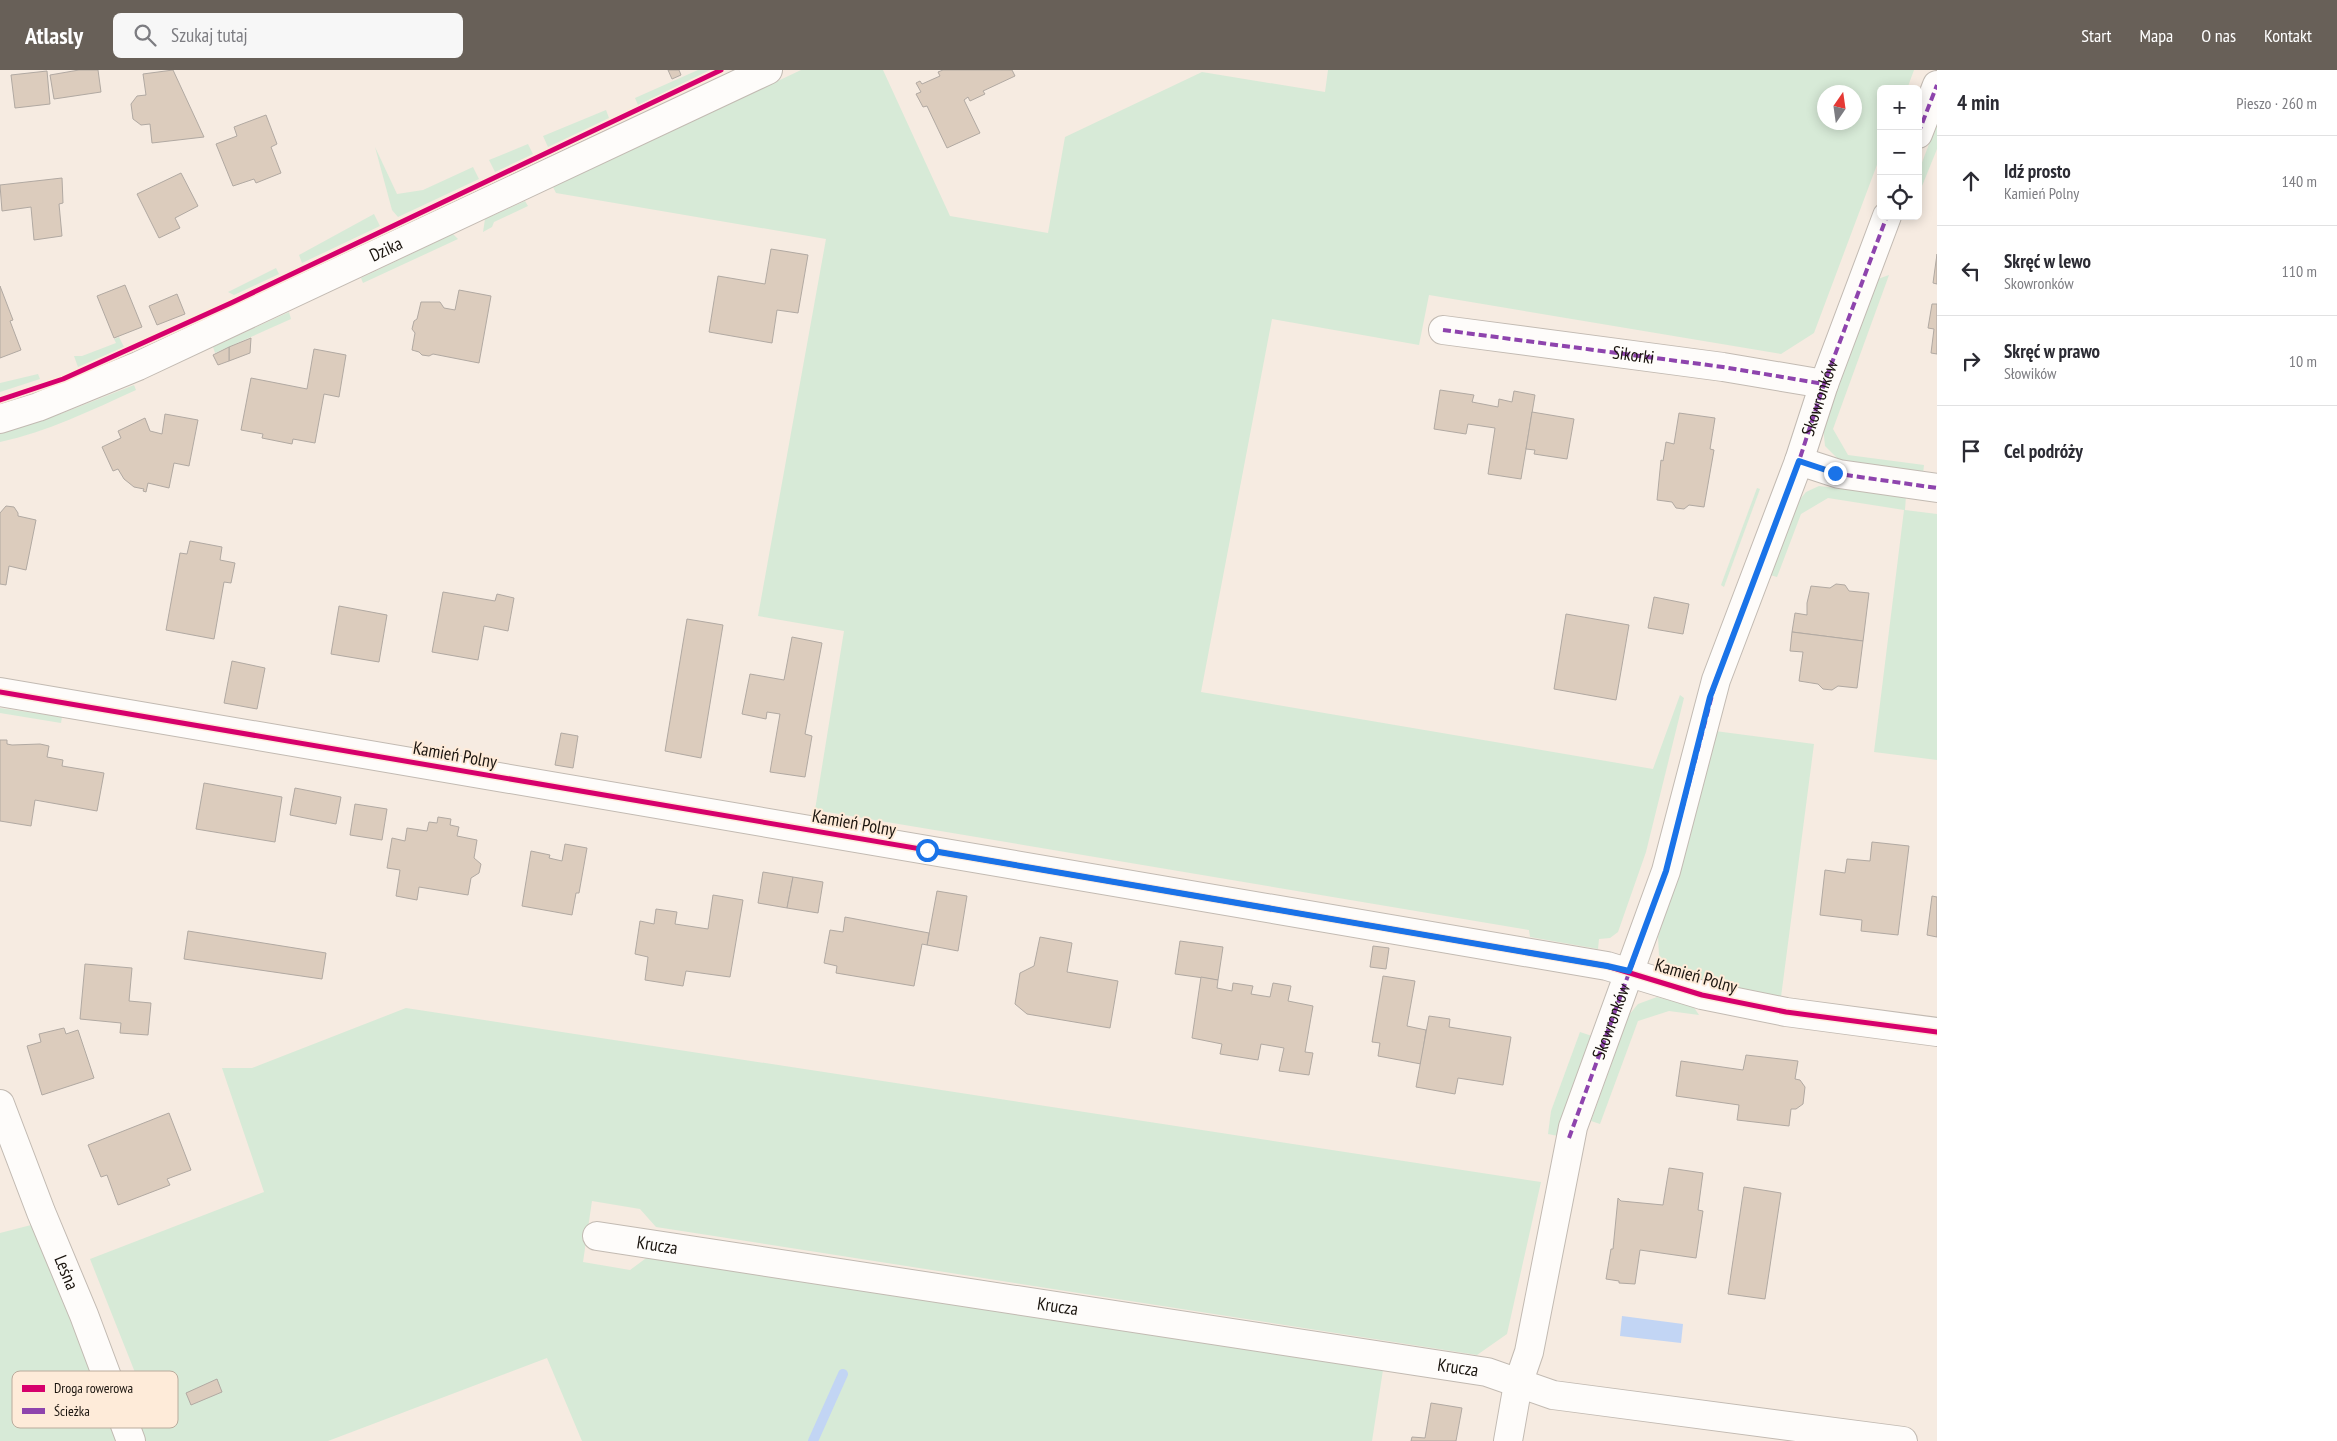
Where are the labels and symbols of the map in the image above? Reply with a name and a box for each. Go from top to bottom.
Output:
north arrow [1817,85,1862,130]
street label: Dzika [366,231,406,267]
street label: Sikorki [1611,341,1656,369]
street label: Skowronków [1796,356,1843,439]
route end [1824,462,1847,485]
street label: Kamień Polny [411,736,499,773]
street label: Kamień Polny [810,804,898,841]
route start [916,839,939,862]
street label: Kamień Polny [1652,953,1740,998]
street label: Skowronków [1587,980,1635,1062]
street label: Krucza [635,1230,679,1259]
street label: Leśna [49,1252,84,1293]
street label: Krucza [1036,1291,1080,1320]
street label: Krucza [1436,1353,1480,1382]
legend [12,1371,178,1428]
text: Droga rowerowa [54,1379,133,1397]
text: Ścieżka [54,1402,90,1420]

